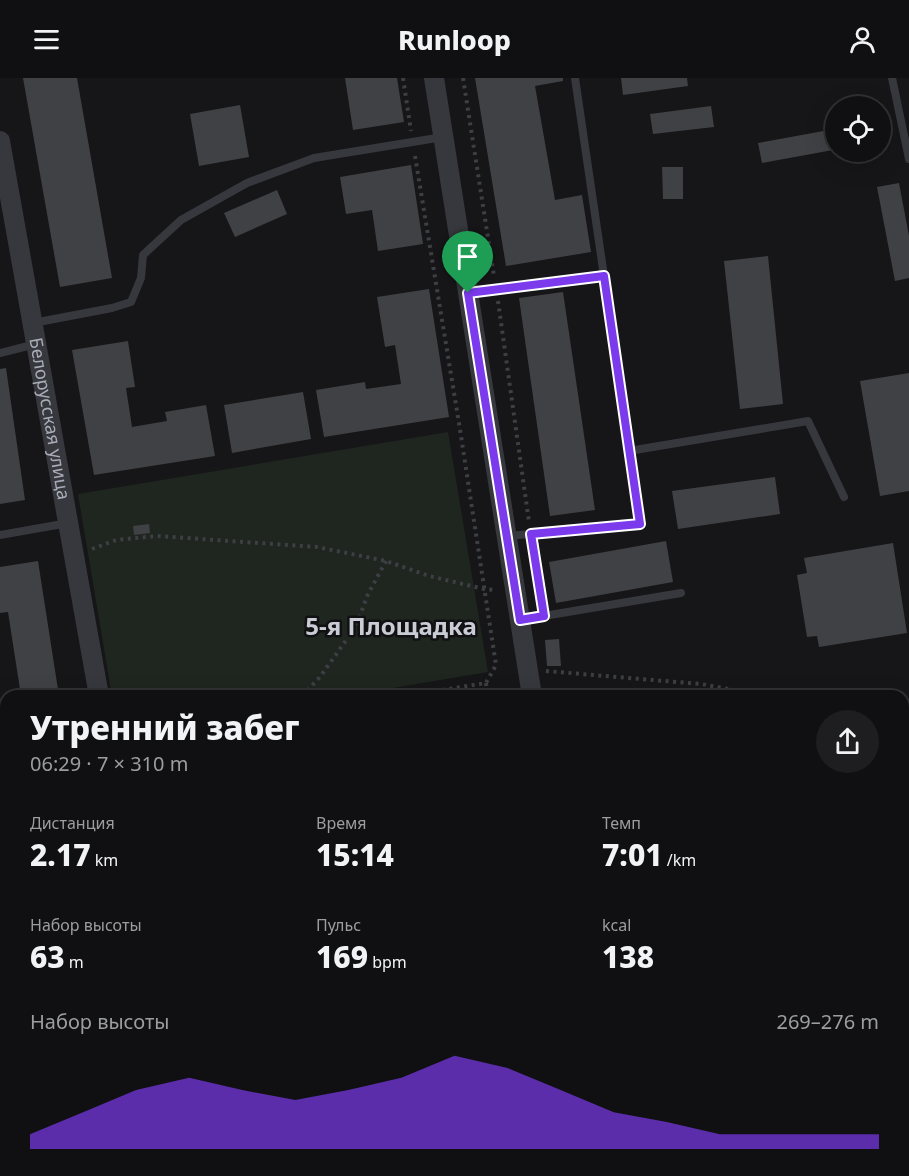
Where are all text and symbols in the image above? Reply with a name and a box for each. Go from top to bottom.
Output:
text: Runloop [398,21,511,58]
icon: menu [30,23,63,56]
icon: person [846,23,879,56]
map controls [825,96,891,162]
button: locate [825,96,891,162]
pin [442,231,493,293]
icon: arrive [451,240,484,273]
street label: Белорусская улица [24,335,77,501]
district label: 5-я Площадка [305,609,477,642]
text: Утренний забег [30,705,299,750]
button: share [816,710,879,773]
text: 06:29 · 7 × 310 m [30,750,188,777]
text: Дистанция [30,812,115,834]
text: Время [316,812,366,834]
text: Темп [602,812,641,834]
text: 2.17 [30,834,91,875]
text: 15:14 [316,834,394,875]
text: 7:01 [602,834,663,875]
text: km [91,849,118,871]
text: /km [663,849,696,871]
text: Набор высоты [30,914,142,936]
text: Пульс [316,914,361,936]
text: kcal [602,914,631,936]
text: 63 [30,936,65,977]
text: 169 [316,936,368,977]
text: 138 [602,936,654,977]
text: m [65,951,84,973]
text: bpm [368,951,407,973]
text: Набор высоты [30,1008,169,1035]
text: 269–276 m [776,1008,879,1035]

